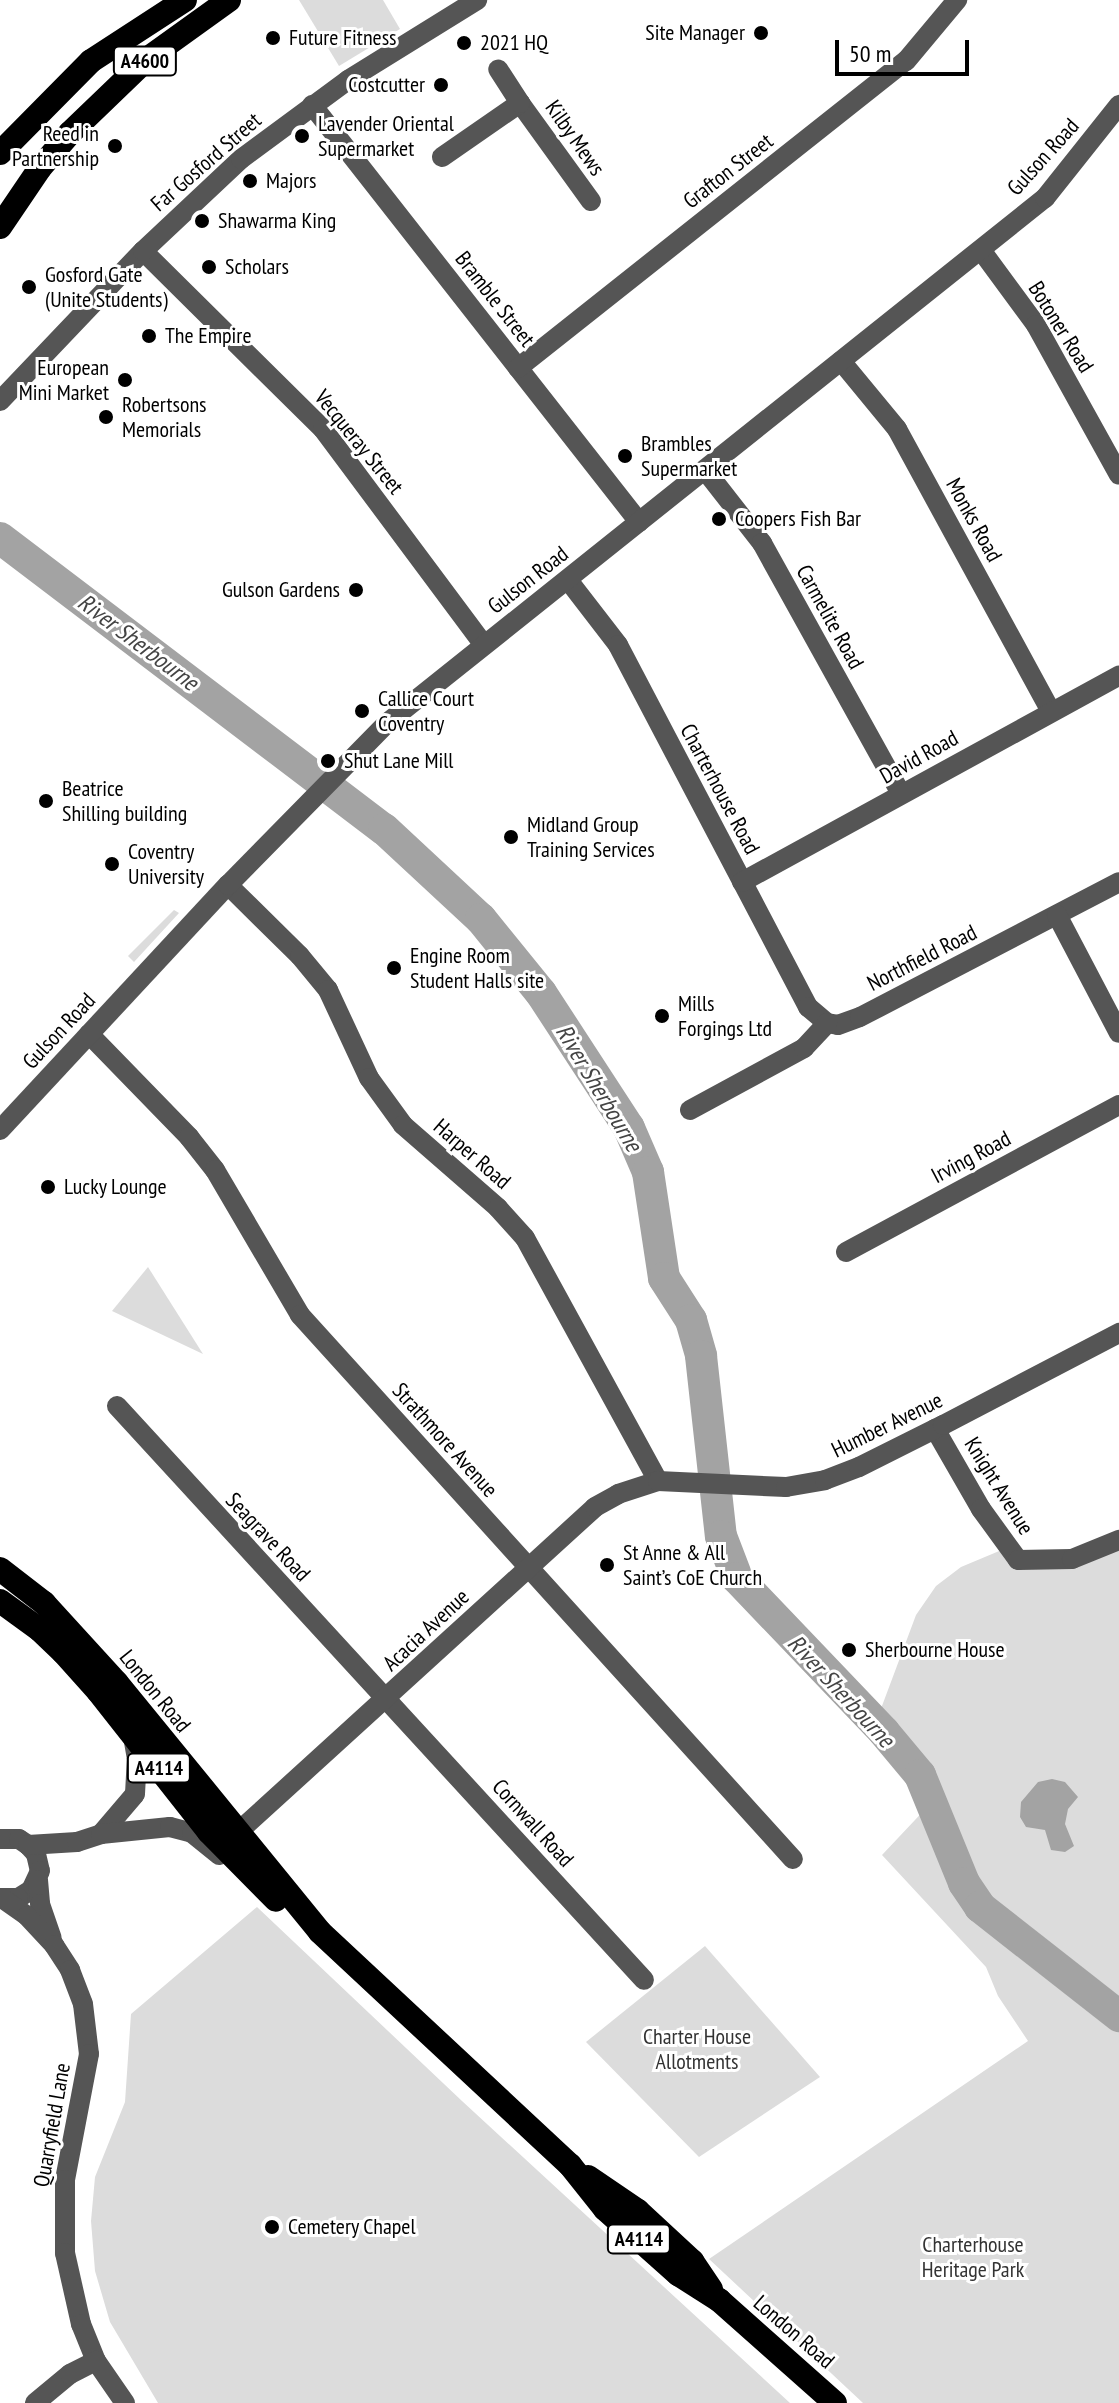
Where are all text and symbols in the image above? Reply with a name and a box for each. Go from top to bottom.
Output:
place label: Site Manager [645,20,745,46]
marker: Site Manager [752,24,770,42]
scale bar [839,24,973,74]
place label: Future Fitness [289,25,397,51]
marker: Future Fitness [264,29,282,47]
place label: 2021 HQ [480,30,548,56]
marker: 2021 HQ [455,34,473,52]
text: 50 m [849,38,891,69]
road number: A4600 [111,45,179,77]
place label: Costcutter [348,72,425,98]
marker: Costcutter [432,76,450,94]
street label: Kilby Mews [539,95,611,181]
street label: Far Gosford Street [146,107,266,217]
place label: Lavender Oriental Supermarket [318,110,454,162]
street label: Gulson Road [1002,113,1084,201]
place label: Reed in Partnership [12,120,99,172]
marker: Lavender Oriental Supermarket [293,127,311,145]
street label: Grafton Street [678,128,778,214]
marker: Reed in Partnership [106,137,124,155]
place label: Majors [266,168,317,194]
marker: Majors [241,172,259,190]
place label: Shawarma King [218,208,336,234]
marker: Shawarma King [193,212,211,230]
street label: Bramble Street [450,246,540,352]
place label: Scholars [225,254,289,280]
marker: Scholars [200,258,218,276]
place label: Gosford Gate (Unite Students) [45,261,168,312]
street label: Botoner Road [1023,277,1099,377]
marker: Gosford Gate (Unite Students) [20,278,38,296]
place label: The Empire [165,323,251,349]
marker: The Empire [140,327,158,345]
place label: European Mini Market [19,354,109,406]
marker: European Mini Market [116,371,134,389]
street label: Vecqueray Street [309,384,409,500]
place label: Robertsons Memorials [122,391,206,442]
marker: Robertsons Memorials [97,408,115,426]
place label: Brambles Supermarket [641,430,737,482]
marker: Brambles Supermarket [616,447,634,465]
street label: Monks Road [940,474,1008,566]
place label: Coopers Fish Bar [735,506,861,532]
marker: Coopers Fish Bar [710,510,728,528]
street label: Gulson Road [483,541,573,619]
street label: Carmelite Road [791,560,869,674]
place label: Gulson Gardens [222,577,340,603]
marker: Gulson Gardens [347,581,365,599]
water label: River Sherbourne [72,587,204,697]
place label: Callice Court Coventry [378,685,474,736]
marker: Callice Court Coventry [353,702,371,720]
street label: Charterhouse Road [675,719,765,859]
street label: David Road [875,725,963,789]
place label: Shut Lane Mill [344,748,453,774]
marker: Shut Lane Mill [319,752,337,770]
place label: Beatrice Shilling building [62,775,187,826]
marker: Beatrice Shilling building [37,792,55,810]
place label: Midland Group Training Services [527,811,655,862]
marker: Midland Group Training Services [502,828,520,846]
place label: Coventry University [128,838,204,890]
marker: Coventry University [103,855,121,873]
street label: Northfield Road [863,919,981,997]
place label: Engine Room Student Halls site [410,942,544,994]
marker: Engine Room Student Halls site [385,959,403,977]
street label: Gulson Road [17,988,101,1074]
place label: Mills Forgings Ltd [678,990,772,1042]
marker: Mills Forgings Ltd [653,1007,671,1025]
water label: River Sherbourne [550,1019,648,1157]
street label: Harper Road [428,1113,516,1195]
street label: Irving Road [927,1125,1015,1189]
place label: Lucky Lounge [64,1174,167,1200]
marker: Lucky Lounge [39,1178,57,1196]
street label: Strathmore Avenue [387,1377,503,1503]
street label: Humber Avenue [827,1387,947,1463]
street label: Knight Avenue [959,1432,1039,1540]
street label: Seagrave Road [220,1487,316,1587]
place label: St Anne & All Saint’s CoE Church [623,1539,762,1590]
marker: St Anne & All Saint’s CoE Church [598,1556,616,1574]
street label: Acacia Avenue [377,1583,475,1677]
water label: River Sherbourne [782,1629,900,1753]
place label: Sherbourne House [865,1637,1005,1663]
marker: Sherbourne House [840,1641,858,1659]
street label: London Road [114,1645,196,1737]
road number: A4114 [125,1752,193,1784]
street label: Cornwall Road [487,1774,579,1872]
park label: Charter House Allotments [643,2023,751,2074]
street label: Quarryfield Lane [28,2061,76,2189]
place label: Cemetery Chapel [288,2214,416,2240]
marker: Cemetery Chapel [263,2218,281,2236]
road number: A4114 [605,2223,673,2255]
park label: Charterhouse Heritage Park [922,2231,1024,2282]
street label: London Road [748,2290,840,2374]

